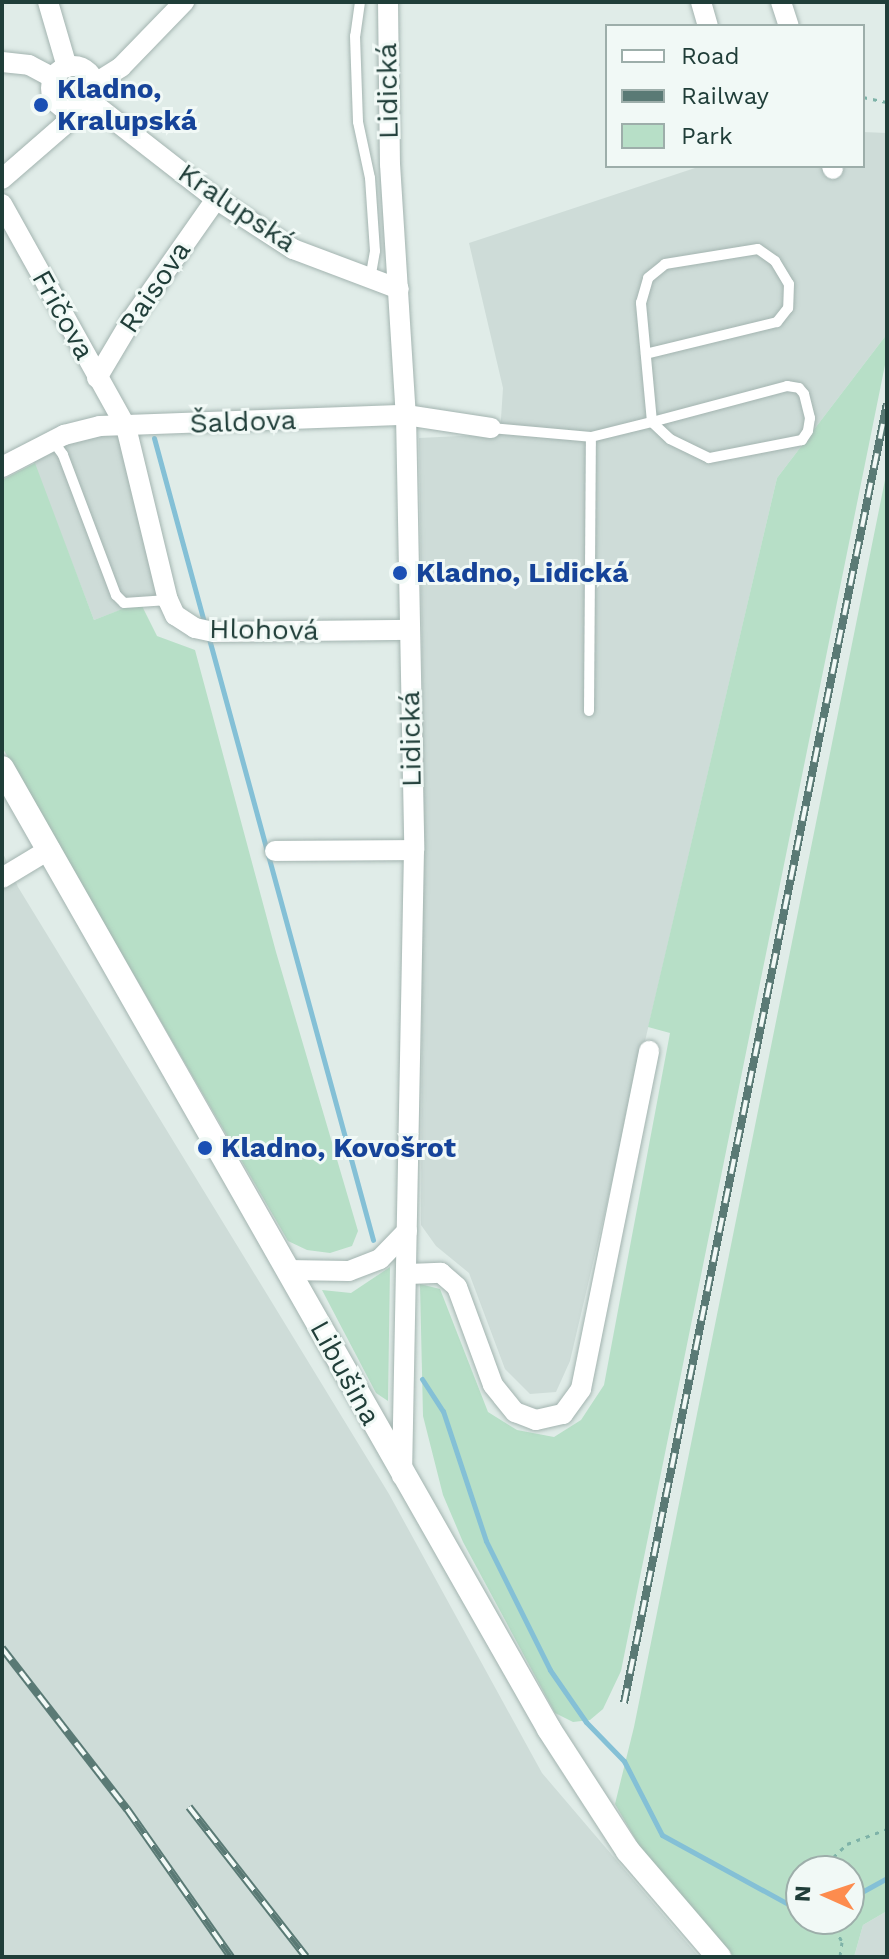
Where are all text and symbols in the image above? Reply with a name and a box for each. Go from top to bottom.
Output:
legend [605,24,865,168]
text: Road [681,42,740,70]
street label: Lidická [370,43,406,139]
place label: Kladno, Kralupská [57,72,197,138]
text: Railway [681,82,769,110]
marker: Kladno, Kralupská [32,96,50,114]
text: Park [681,122,733,150]
street label: Kralupská [172,156,302,260]
street label: Raisova [112,235,198,339]
street label: Fričova [25,264,101,366]
street label: Šaldova [189,403,297,441]
place label: Kladno, Lidická [416,556,628,590]
marker: Kladno, Lidická [391,564,409,582]
street label: Hlohová [209,612,319,648]
street label: Lidická [393,691,429,787]
place label: Kladno, Kovošrot [221,1131,456,1165]
marker: Kladno, Kovošrot [196,1139,214,1157]
street label: Libušina [303,1315,387,1431]
north arrow [785,1855,865,1935]
text: N [790,1885,815,1903]

